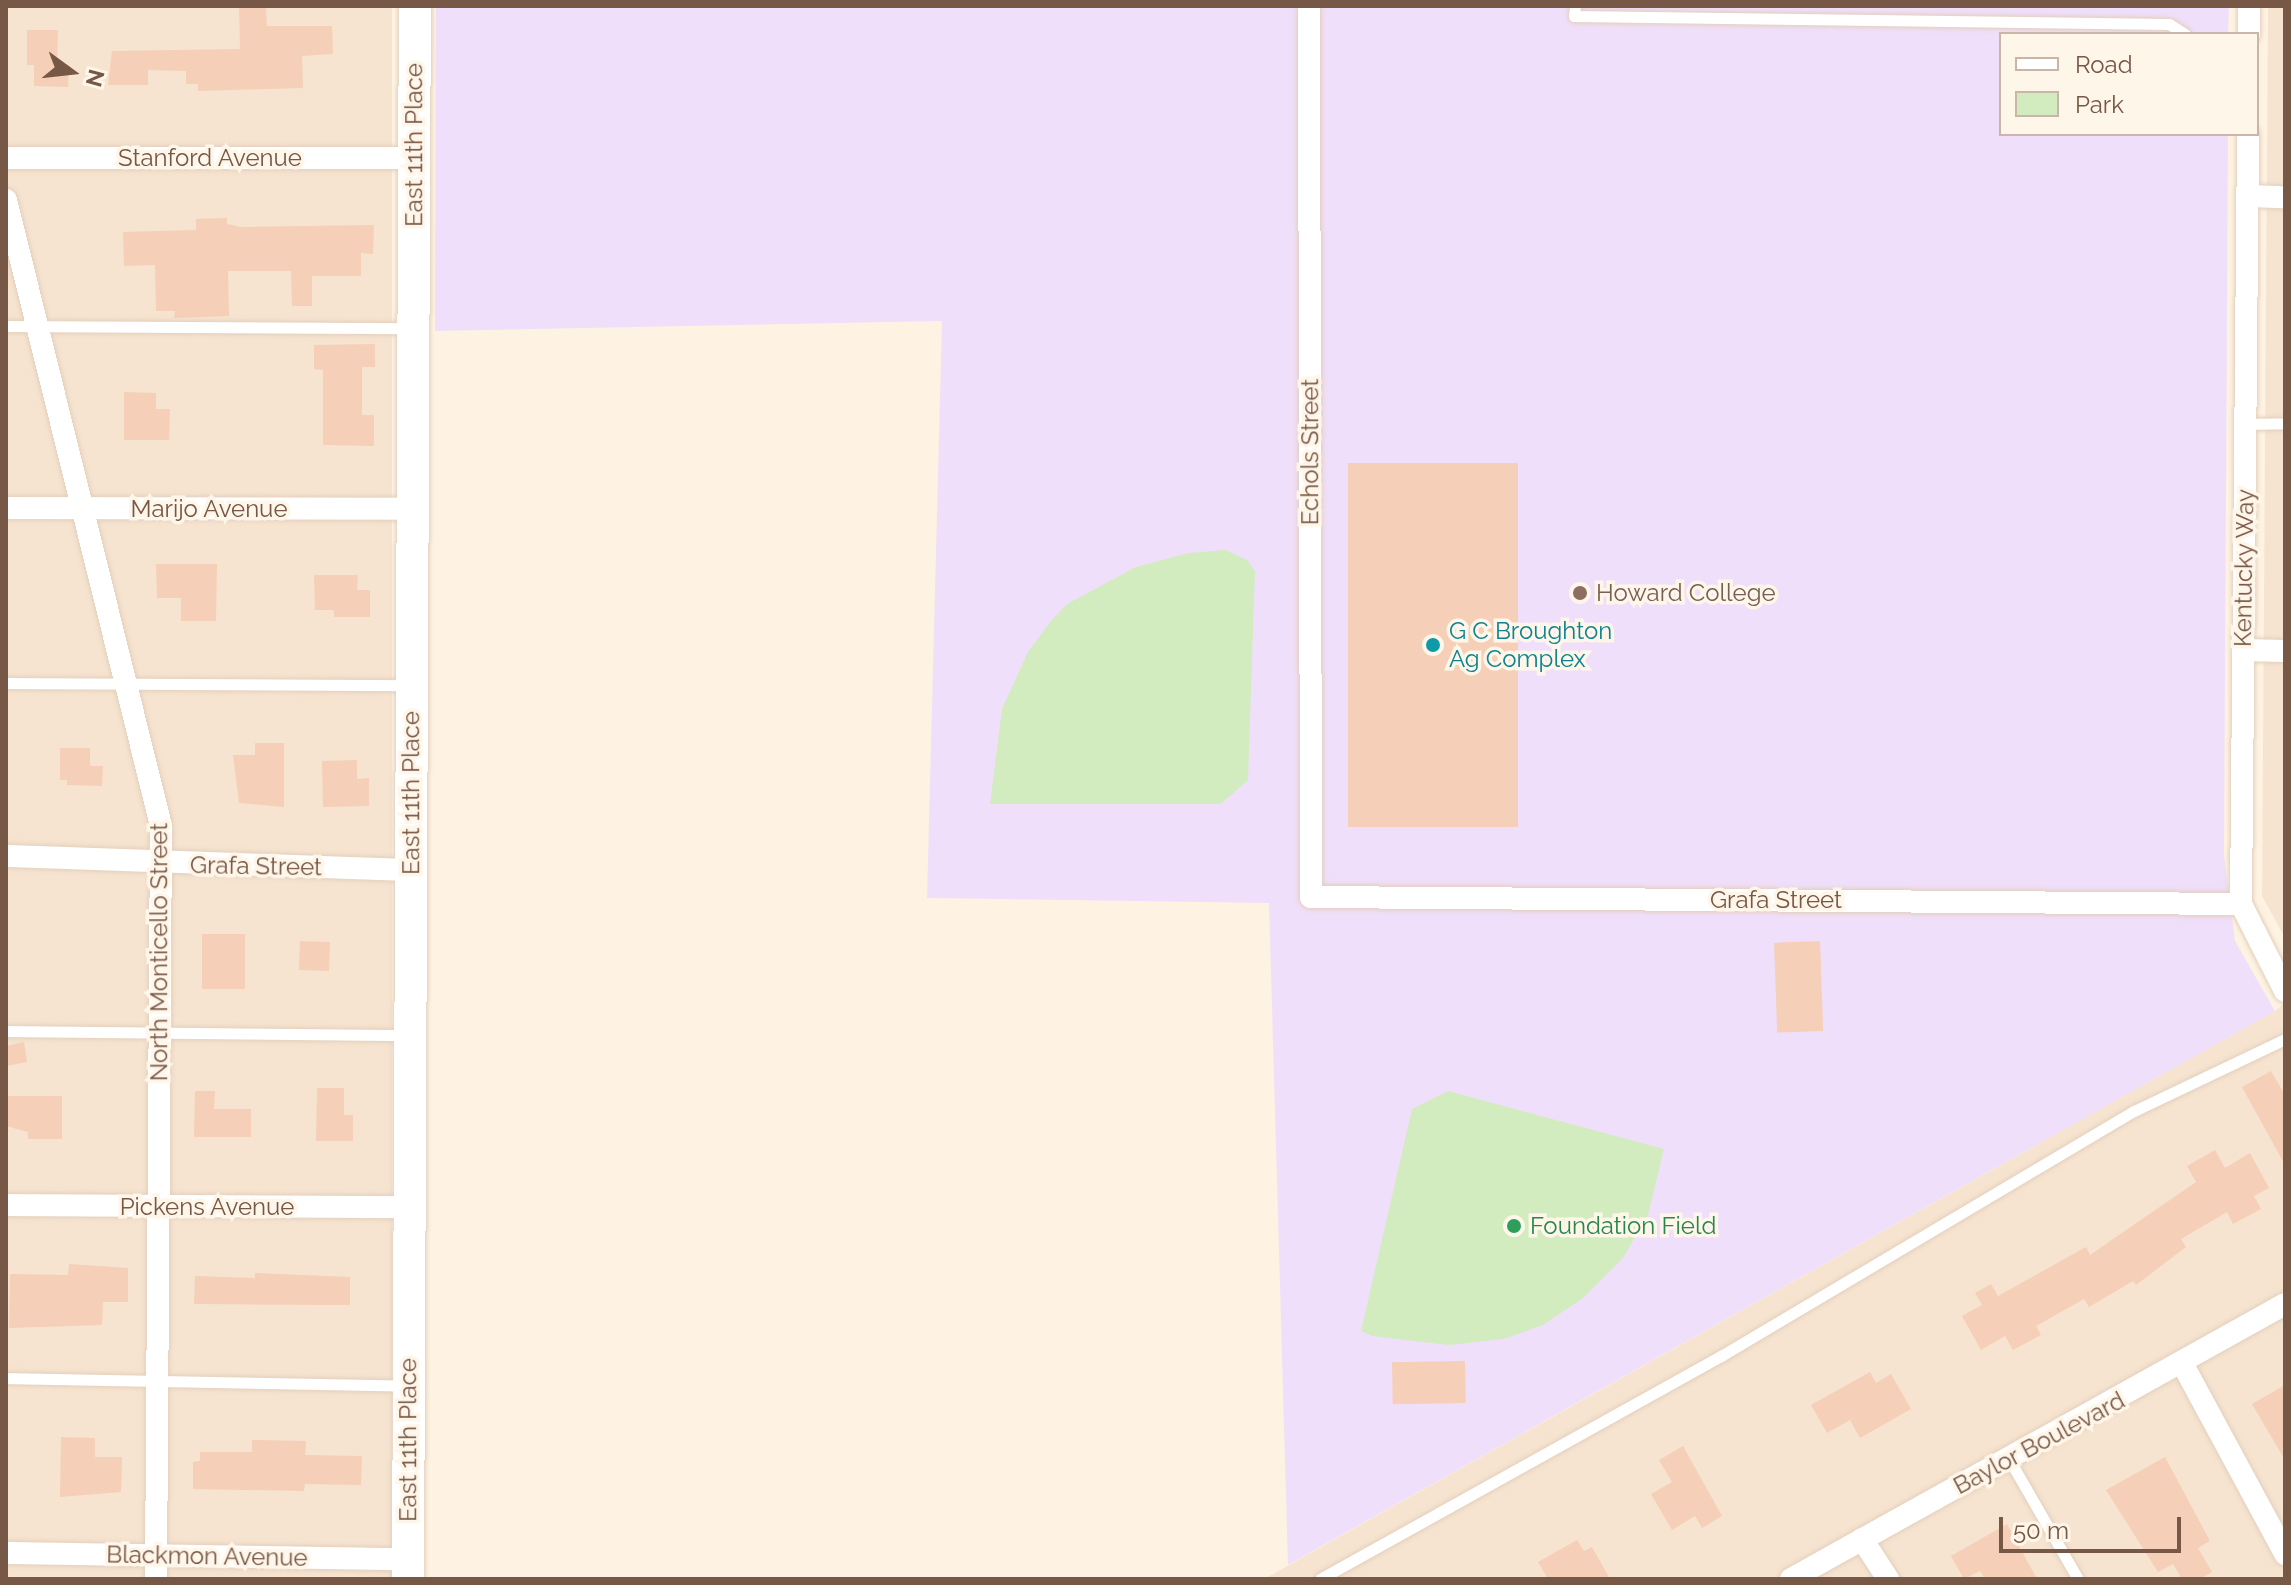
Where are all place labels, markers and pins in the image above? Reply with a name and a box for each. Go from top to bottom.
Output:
place label: Howard College [1596,579,1776,607]
marker: Howard College [1571,584,1589,602]
place label: G C Broughton Ag Complex [1449,617,1612,673]
marker: G C Broughton Ag Complex [1424,636,1442,654]
place label: Foundation Field [1530,1212,1716,1240]
marker: Foundation Field [1505,1217,1523,1235]

